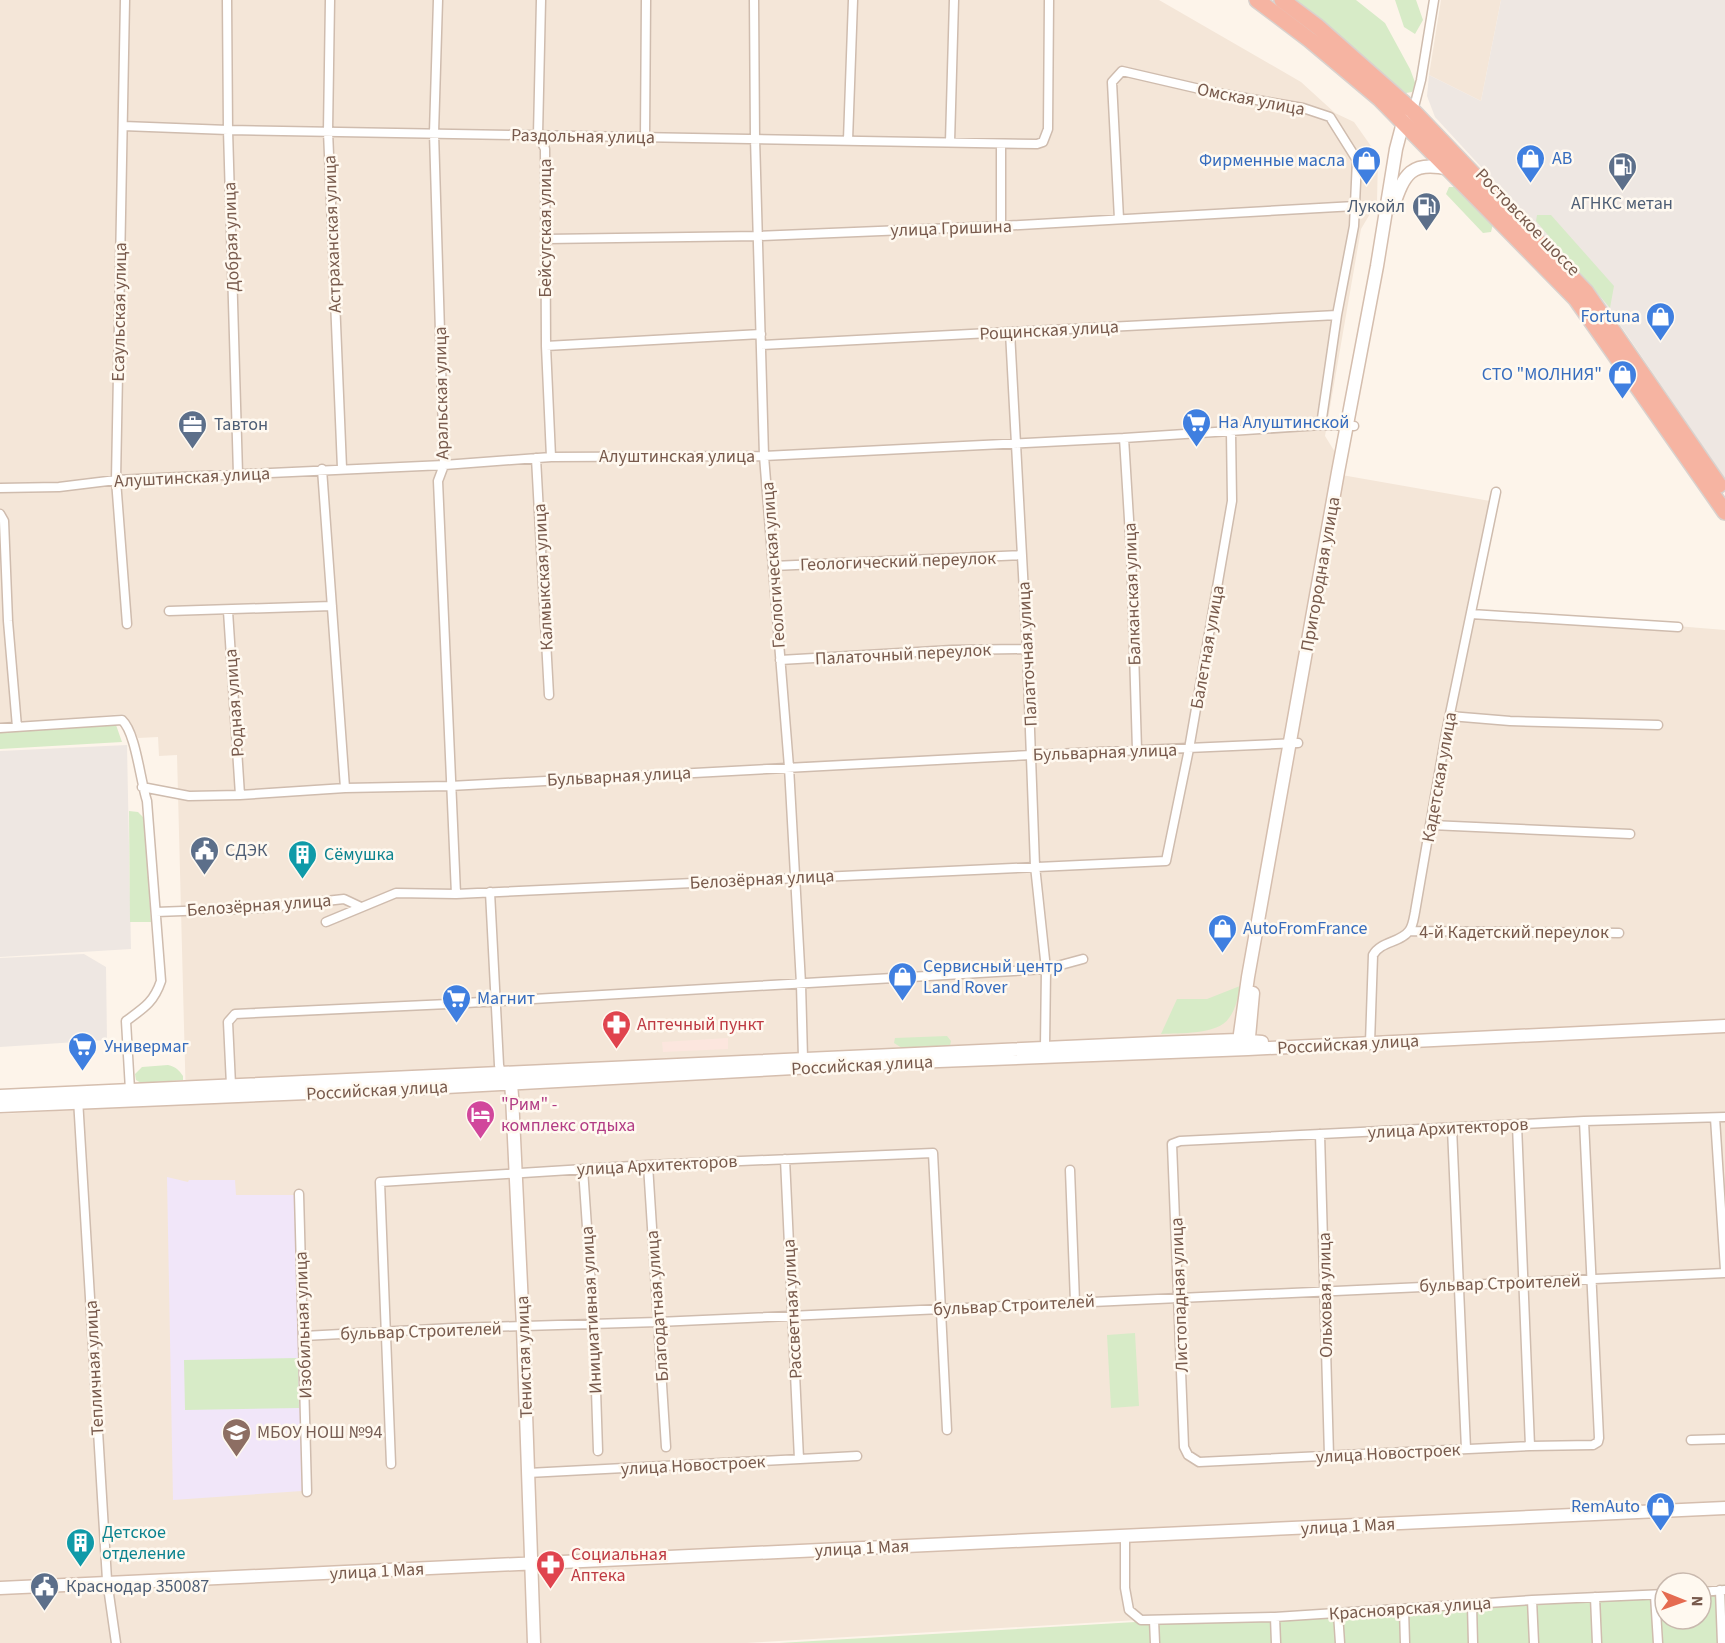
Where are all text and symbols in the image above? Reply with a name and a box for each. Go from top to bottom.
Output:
street label: Омская улица [1195,77,1307,122]
street label: Раздольная улица [511,123,655,150]
shop icon: АВ [1515,142,1547,184]
shop icon: Фирменные масла [1350,144,1382,186]
place label: АВ [1552,146,1572,171]
place label: Фирменные масла [1199,148,1345,173]
fuel station icon: АГНКС метан [1606,150,1638,192]
street label: Астраханская улица [317,155,348,313]
street label: Бейсугская улица [533,159,558,297]
street label: Ростовское шоссе [1470,163,1586,282]
street label: Добрая улица [217,182,246,292]
fuel station icon: Лукойл [1410,190,1442,232]
place label: АГНКС метан [1571,191,1673,216]
place label: Лукойл [1347,194,1405,219]
street label: улица Гришина [890,214,1012,243]
street label: Есаульская улица [106,242,133,382]
shop icon: Fortuna [1645,300,1677,342]
place label: Fortuna [1581,304,1640,329]
street label: Рощинская улица [979,314,1119,347]
street label: Аральская улица [428,326,455,460]
shop icon: СТО "МОЛНИЯ" [1607,358,1639,400]
place label: СТО "МОЛНИЯ" [1482,362,1602,387]
supermarket icon: На Алуштинской [1181,406,1213,448]
office icon: Тавтон [177,408,209,450]
place label: На Алуштинской [1218,410,1349,435]
place label: Тавтон [214,412,268,437]
street label: Алуштинская улица [599,444,755,469]
street label: Алуштинская улица [113,461,271,494]
street label: Геологическая улица [755,481,792,649]
street label: Пригородная улица [1295,495,1346,653]
street label: Калмыкская улица [527,503,560,651]
street label: Балканская улица [1118,522,1147,666]
street label: Геологический переулок [800,546,997,577]
street label: Палаточная улица [1011,581,1044,727]
street label: Балетная улица [1184,583,1231,711]
street label: Палаточный переулок [814,637,992,672]
street label: Родная улица [218,648,251,758]
street label: Кадетская улица [1416,710,1463,844]
street label: Бульварная улица [1032,737,1178,768]
street label: Бульварная улица [546,760,692,793]
public building icon: СДЭК [188,834,220,876]
place label: СДЭК [225,838,268,863]
building icon: Сёмушка [287,838,319,880]
place label: Сёмушка [324,842,394,867]
street label: Белозёрная улица [689,863,835,896]
street label: Белозёрная улица [186,888,332,923]
shop icon: AutoFromFrance [1206,912,1238,954]
place label: AutoFromFrance [1243,916,1367,941]
street label: 4-й Кадетский переулок [1419,920,1609,945]
place label: Сервисный центр Land Rover [923,954,1063,1000]
shop icon: Сервисный центр Land Rover [886,960,918,1002]
supermarket icon: Магнит [440,982,472,1024]
place label: Магнит [477,986,535,1011]
pharmacy icon: Аптечный пункт [600,1008,632,1050]
place label: Аптечный пункт [637,1012,764,1037]
street label: Российская улица [1276,1028,1420,1061]
supermarket icon: Универмаг [67,1030,99,1072]
place label: Универмаг [104,1034,189,1059]
street label: Российская улица [790,1049,934,1082]
street label: Российская улица [305,1074,449,1107]
place label: "Рим" - комплекс отдыха [501,1092,635,1138]
hotel icon: "Рим" - комплекс отдыха [464,1098,496,1140]
street label: улица Архитекторов [1367,1112,1529,1145]
street label: улица Архитекторов [576,1149,738,1182]
street label: Листопадная улица [1164,1217,1195,1373]
street label: Инициативная улица [575,1225,608,1395]
street label: Благодатная улица [640,1230,675,1382]
street label: Ольховая улица [1312,1232,1339,1358]
street label: Рассветная улица [776,1238,809,1380]
street label: Изобильная улица [288,1251,319,1399]
street label: бульвар Строителей [1419,1268,1581,1299]
street label: бульвар Строителей [933,1289,1095,1322]
street label: Тенистая улица [510,1295,539,1419]
street label: Тепличная улица [78,1300,111,1436]
street label: бульвар Строителей [340,1316,502,1347]
school or university icon: МБОУ НОШ №94 [220,1416,252,1458]
place label: МБОУ НОШ №94 [257,1420,382,1445]
street label: улица Новостроек [1315,1437,1461,1470]
street label: улица Новостроек [620,1449,766,1482]
shop icon: RemAuto [1645,1490,1677,1532]
place label: RemAuto [1571,1494,1640,1519]
street label: улица 1 Мая [1300,1512,1396,1541]
place label: Детское отделение [102,1520,185,1566]
building icon: Детское отделение [65,1526,97,1568]
street label: улица 1 Мая [814,1534,910,1563]
place label: Социальная Аптека [571,1542,667,1588]
pharmacy icon: Социальная Аптека [534,1548,566,1590]
street label: улица 1 Мая [329,1557,425,1586]
public building icon: Краснодар 350087 [29,1570,61,1612]
north arrow [1653,1571,1713,1631]
place label: Краснодар 350087 [66,1574,209,1599]
street label: Красноярская улица [1328,1590,1492,1627]
text: N [1686,1596,1708,1607]

